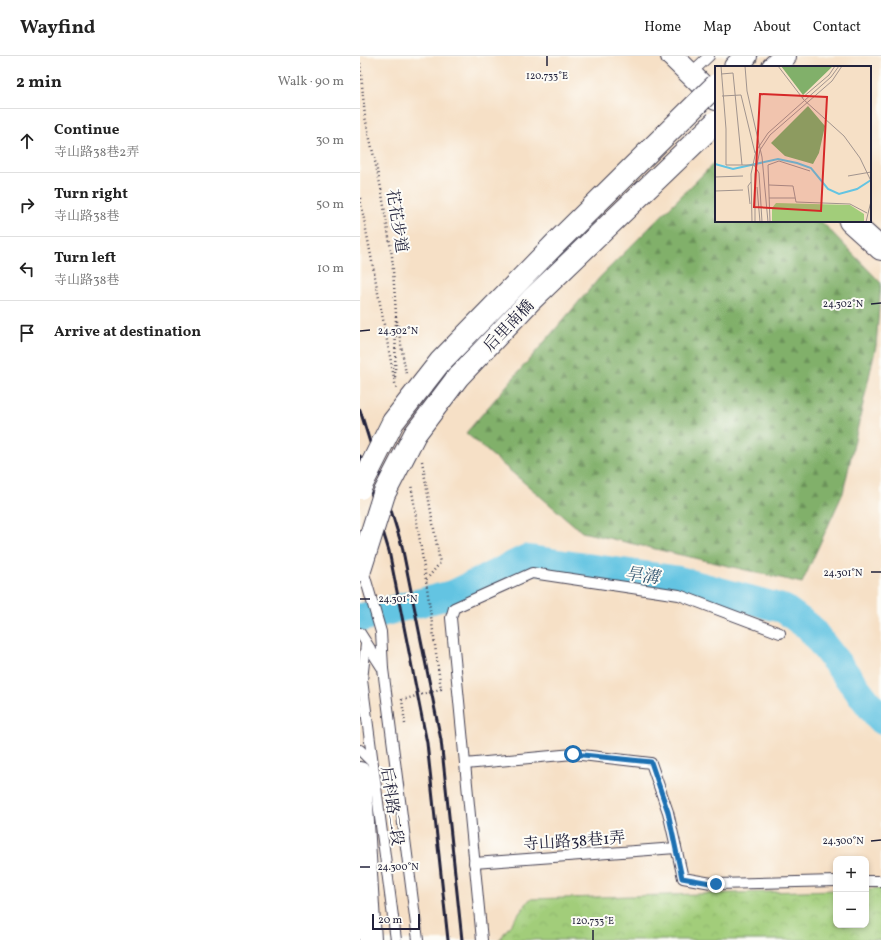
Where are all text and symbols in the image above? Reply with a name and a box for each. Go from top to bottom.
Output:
text: Wayfind [20,15,95,41]
text: Home [644,18,681,37]
text: Map [703,18,731,37]
text: About [753,18,791,37]
text: Contact [813,18,861,37]
inset map [715,66,871,222]
text: 120.733°E [526,69,568,83]
text: 2 min [16,71,62,94]
text: Walk · 90 m [278,73,344,91]
text: Continue [54,120,119,141]
icon: ahead [16,130,38,152]
text: 30 m [316,132,344,150]
text: 寺山路38巷2弄 [54,144,139,162]
text: Turn right [54,184,128,205]
street label: 花花步道 [380,188,412,255]
icon: right [16,194,38,216]
text: 50 m [316,196,344,214]
text: 寺山路38巷 [54,208,119,226]
text: Turn left [54,248,116,269]
icon: left [16,258,38,280]
text: 10 m [317,260,344,278]
text: 寺山路38巷 [54,272,119,290]
street label: 后里南橋 [479,296,540,357]
text: 24.302°N [823,297,864,311]
icon: arrive [16,322,38,344]
text: Arrive at destination [54,322,201,343]
text: 24.302°N [378,324,419,338]
water label: 旱溝 [623,563,663,591]
text: 24.301°N [824,566,863,580]
text: 24.301°N [379,592,418,606]
route start [564,745,582,763]
street label: 后科路二段 [375,765,407,847]
street label: 寺山路38巷1弄 [522,827,626,857]
text: 24.300°N [822,834,864,848]
map controls [833,856,869,928]
button: + [833,856,869,892]
text: 24.300°N [377,860,419,874]
route end [707,875,725,893]
button: − [833,892,869,928]
scale bar [372,912,420,931]
text: 20 m [378,913,402,928]
text: 120.733°E [572,914,614,928]

